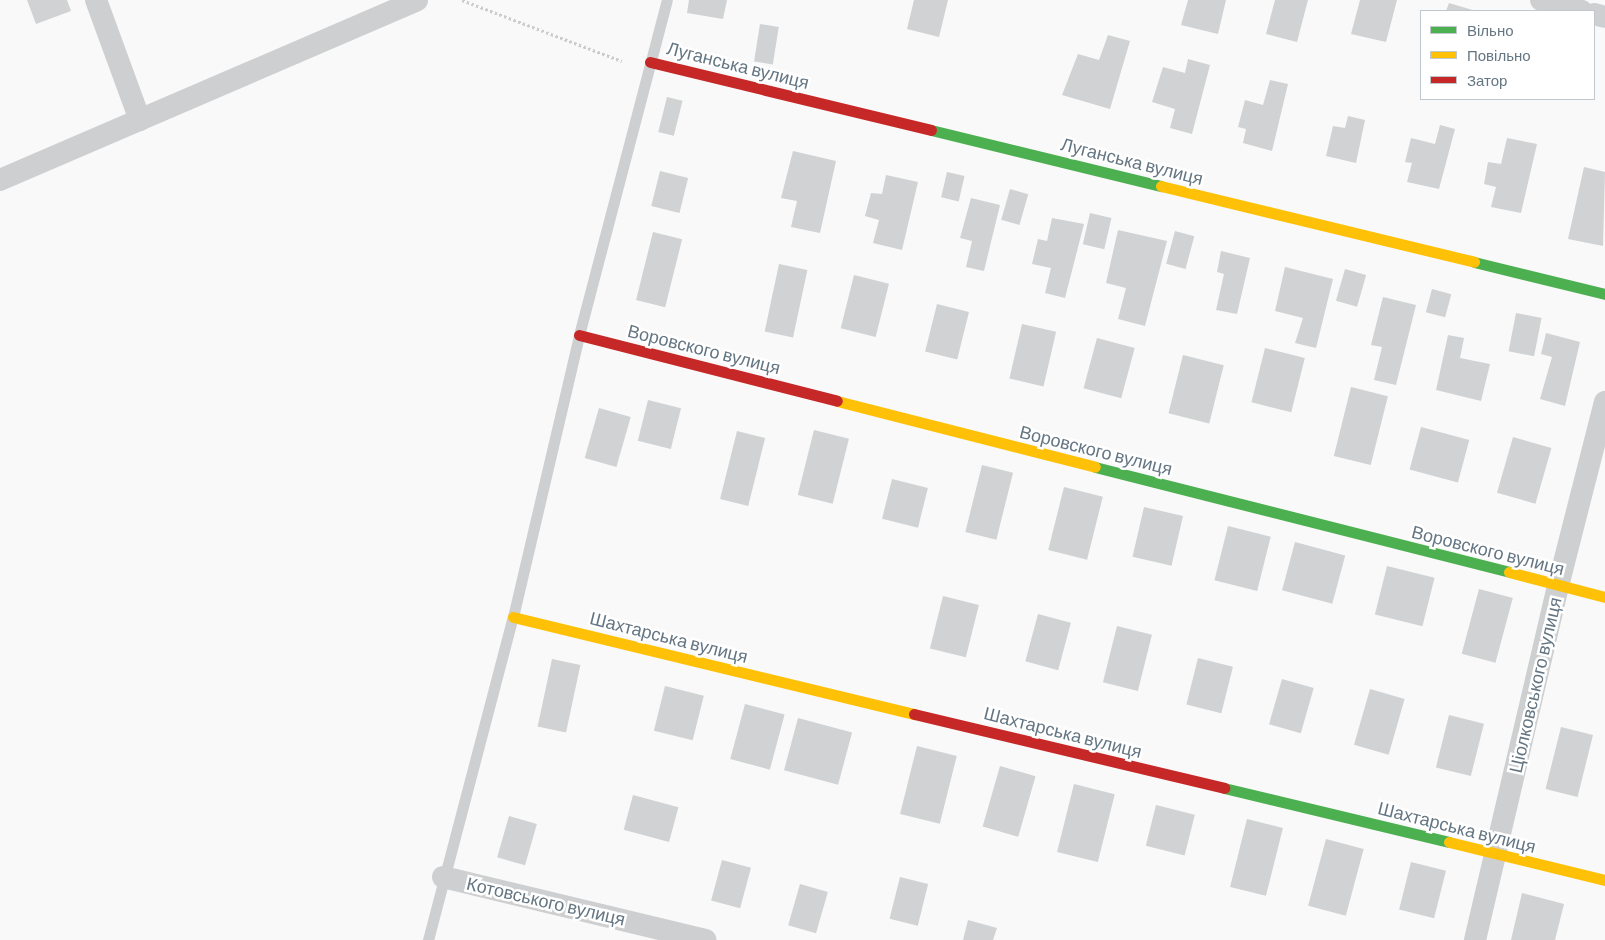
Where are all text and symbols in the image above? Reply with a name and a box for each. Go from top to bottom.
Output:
legend [1420,10,1595,100]
text: Вільно [1467,21,1514,39]
street label: Луганська вулиця [665,37,811,93]
text: Повільно [1467,46,1531,64]
text: Затор [1467,71,1507,89]
street label: Луганська вулиця [1059,133,1205,189]
street label: Воровского вулиця [625,320,783,378]
street label: Воровского вулиця [1017,421,1175,479]
street label: Воровского вулиця [1409,521,1567,579]
street label: Ціолковського вулиця [1504,595,1566,775]
street label: Шахтарська вулиця [588,607,750,667]
street label: Шахтарська вулиця [982,702,1144,762]
street label: Шахтарська вулиця [1376,797,1538,857]
street label: Котовського вулиця [465,872,627,930]

